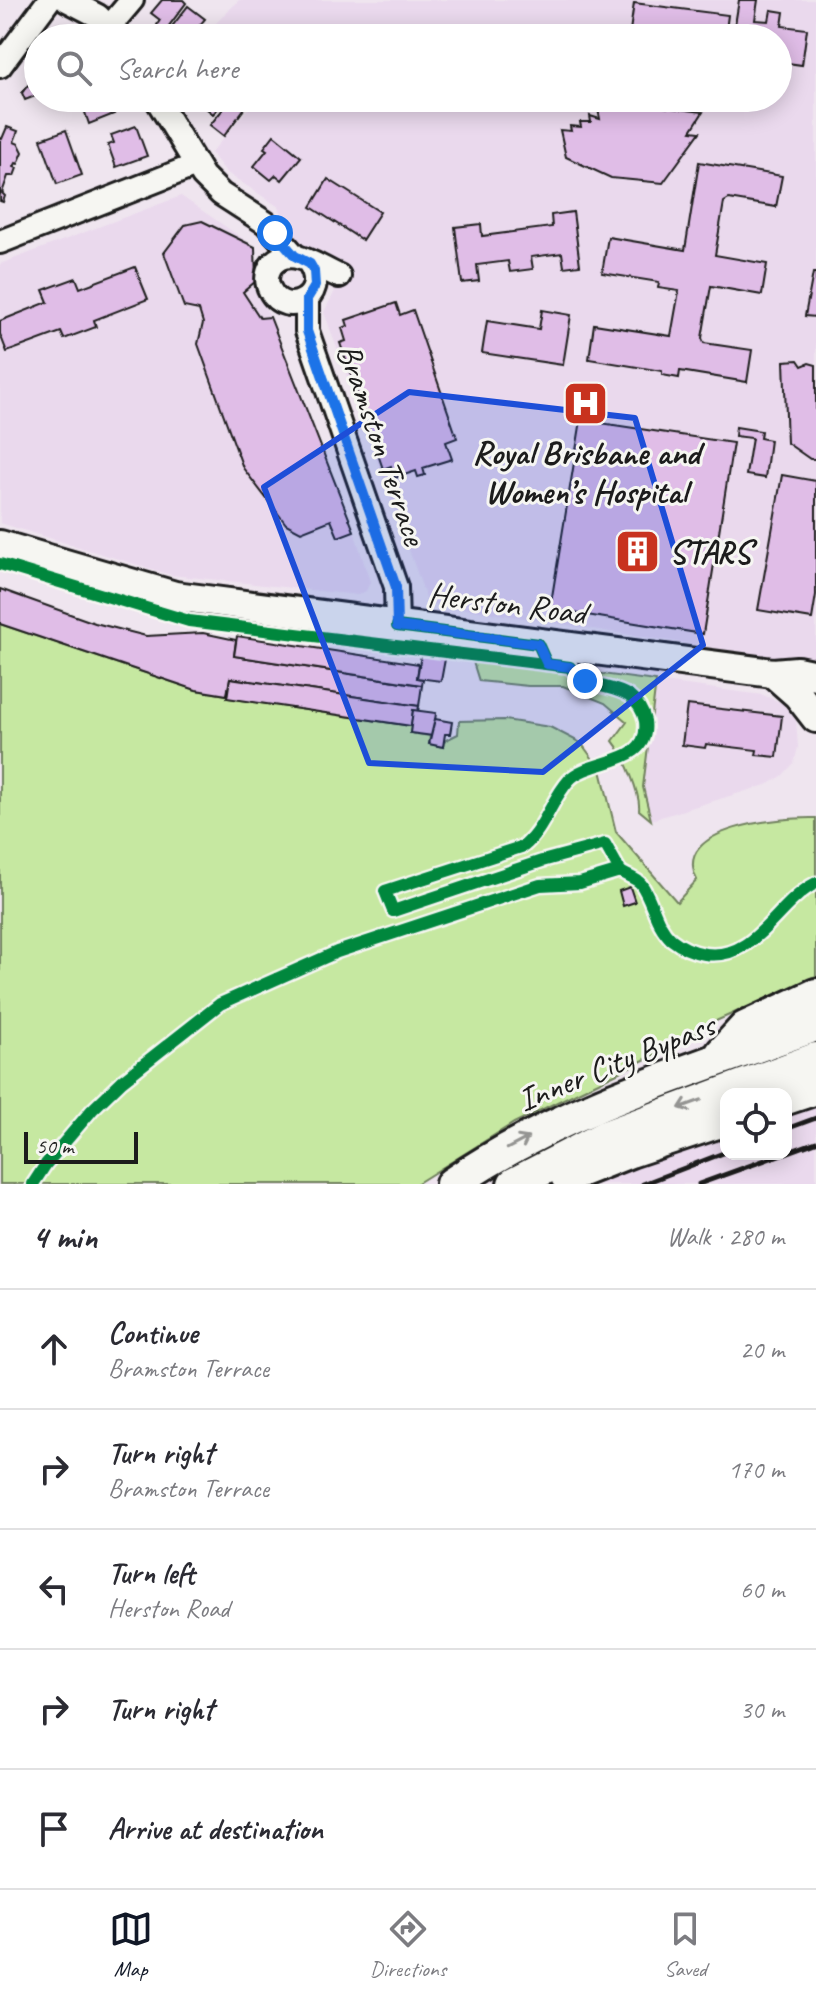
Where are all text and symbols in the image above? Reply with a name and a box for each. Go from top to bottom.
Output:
search box [24,24,792,112]
icon: search [52,46,96,90]
text: Search here [116,49,238,87]
route start [257,215,293,251]
street label: Bramston Terrace [327,337,437,552]
hospital icon: Royal Brisbane and Women’s Hospital [562,380,610,428]
place label: Royal Brisbane and Women’s Hospital [472,431,706,513]
building icon: STARS [614,527,662,575]
place label: STARS [669,530,758,573]
street label: Herston Road [425,572,594,635]
route end [567,663,603,699]
street label: Inner City Bypass [511,1002,724,1121]
map controls [720,1088,792,1160]
button: locate [720,1088,792,1160]
one-way arrow [678,1098,703,1112]
scale bar [24,1128,138,1164]
text: 50 m [36,1132,73,1160]
one-way arrow [506,1135,530,1150]
text: 4 min [32,1215,97,1258]
text: Walk · 280 m [667,1220,784,1253]
text: Continue [108,1314,198,1352]
icon: ahead [32,1327,76,1371]
text: 20 m [740,1333,784,1366]
text: Bramston Terrace [108,1352,269,1385]
text: Turn right [108,1434,213,1472]
icon: right [32,1447,76,1491]
text: 170 m [728,1453,784,1486]
text: Bramston Terrace [108,1472,269,1505]
text: Turn left [108,1554,195,1592]
icon: left [32,1567,76,1611]
text: 60 m [740,1573,784,1606]
text: Herston Road [108,1592,230,1625]
icon: right [32,1687,76,1731]
text: Turn right [108,1690,213,1728]
text: 30 m [740,1693,784,1726]
icon: arrive [32,1807,76,1851]
text: Arrive at destination [108,1810,323,1848]
tab: Map [109,1907,153,1983]
tab: Directions [370,1907,446,1983]
tab: Saved [663,1907,707,1983]

